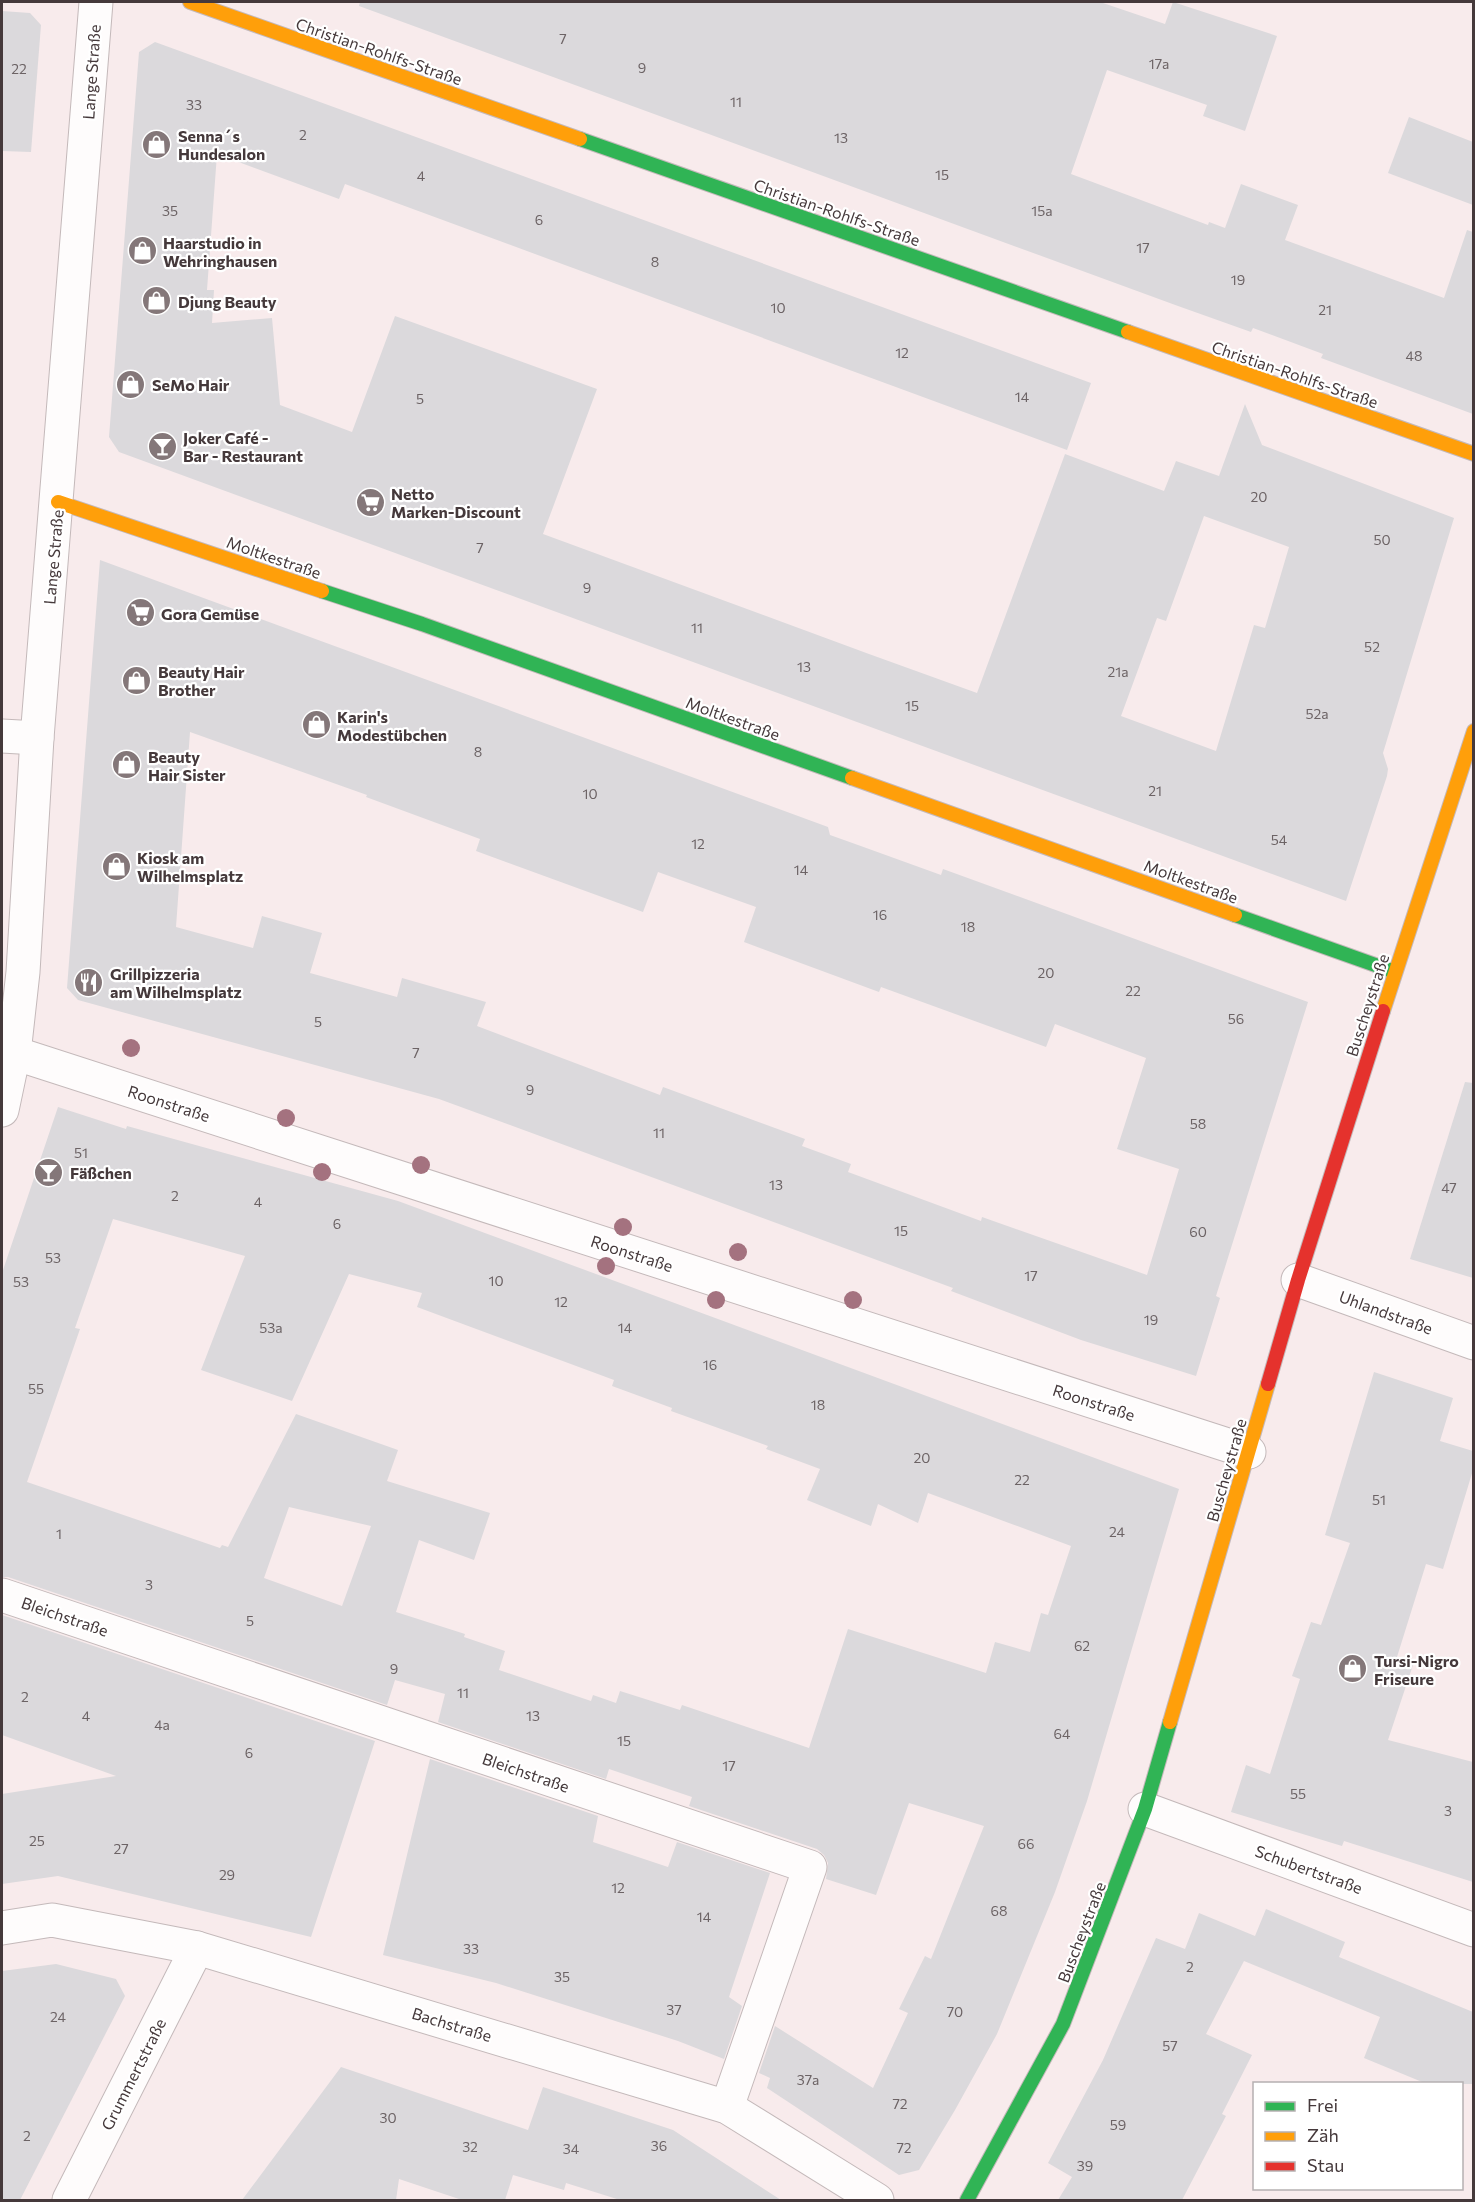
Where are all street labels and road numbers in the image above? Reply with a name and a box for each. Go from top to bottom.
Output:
street label: Christian-Rohlfs-Straße [293,14,465,88]
street label: Lange Straße [78,24,104,120]
street label: Christian-Rohlfs-Straße [751,175,923,249]
street label: Christian-Rohlfs-Straße [1209,337,1381,411]
street label: Lange Straße [39,509,67,605]
street label: Moltkestraße [224,532,324,582]
street label: Moltkestraße [683,692,783,744]
street label: Moltkestraße [1141,855,1241,907]
street label: Buscheystraße [1341,951,1393,1059]
street label: Roonstraße [126,1081,212,1125]
street label: Roonstraße [589,1231,675,1275]
street label: Uhlandstraße [1337,1286,1435,1338]
street label: Roonstraße [1051,1380,1137,1424]
street label: Buscheystraße [1202,1416,1250,1524]
street label: Bleichstraße [19,1592,111,1640]
street label: Bleichstraße [480,1748,572,1796]
street label: Schubertstraße [1253,1841,1365,1897]
street label: Buscheystraße [1053,1879,1109,1985]
street label: Bachstraße [410,2003,494,2045]
street label: Grummertstraße [97,2015,169,2133]

